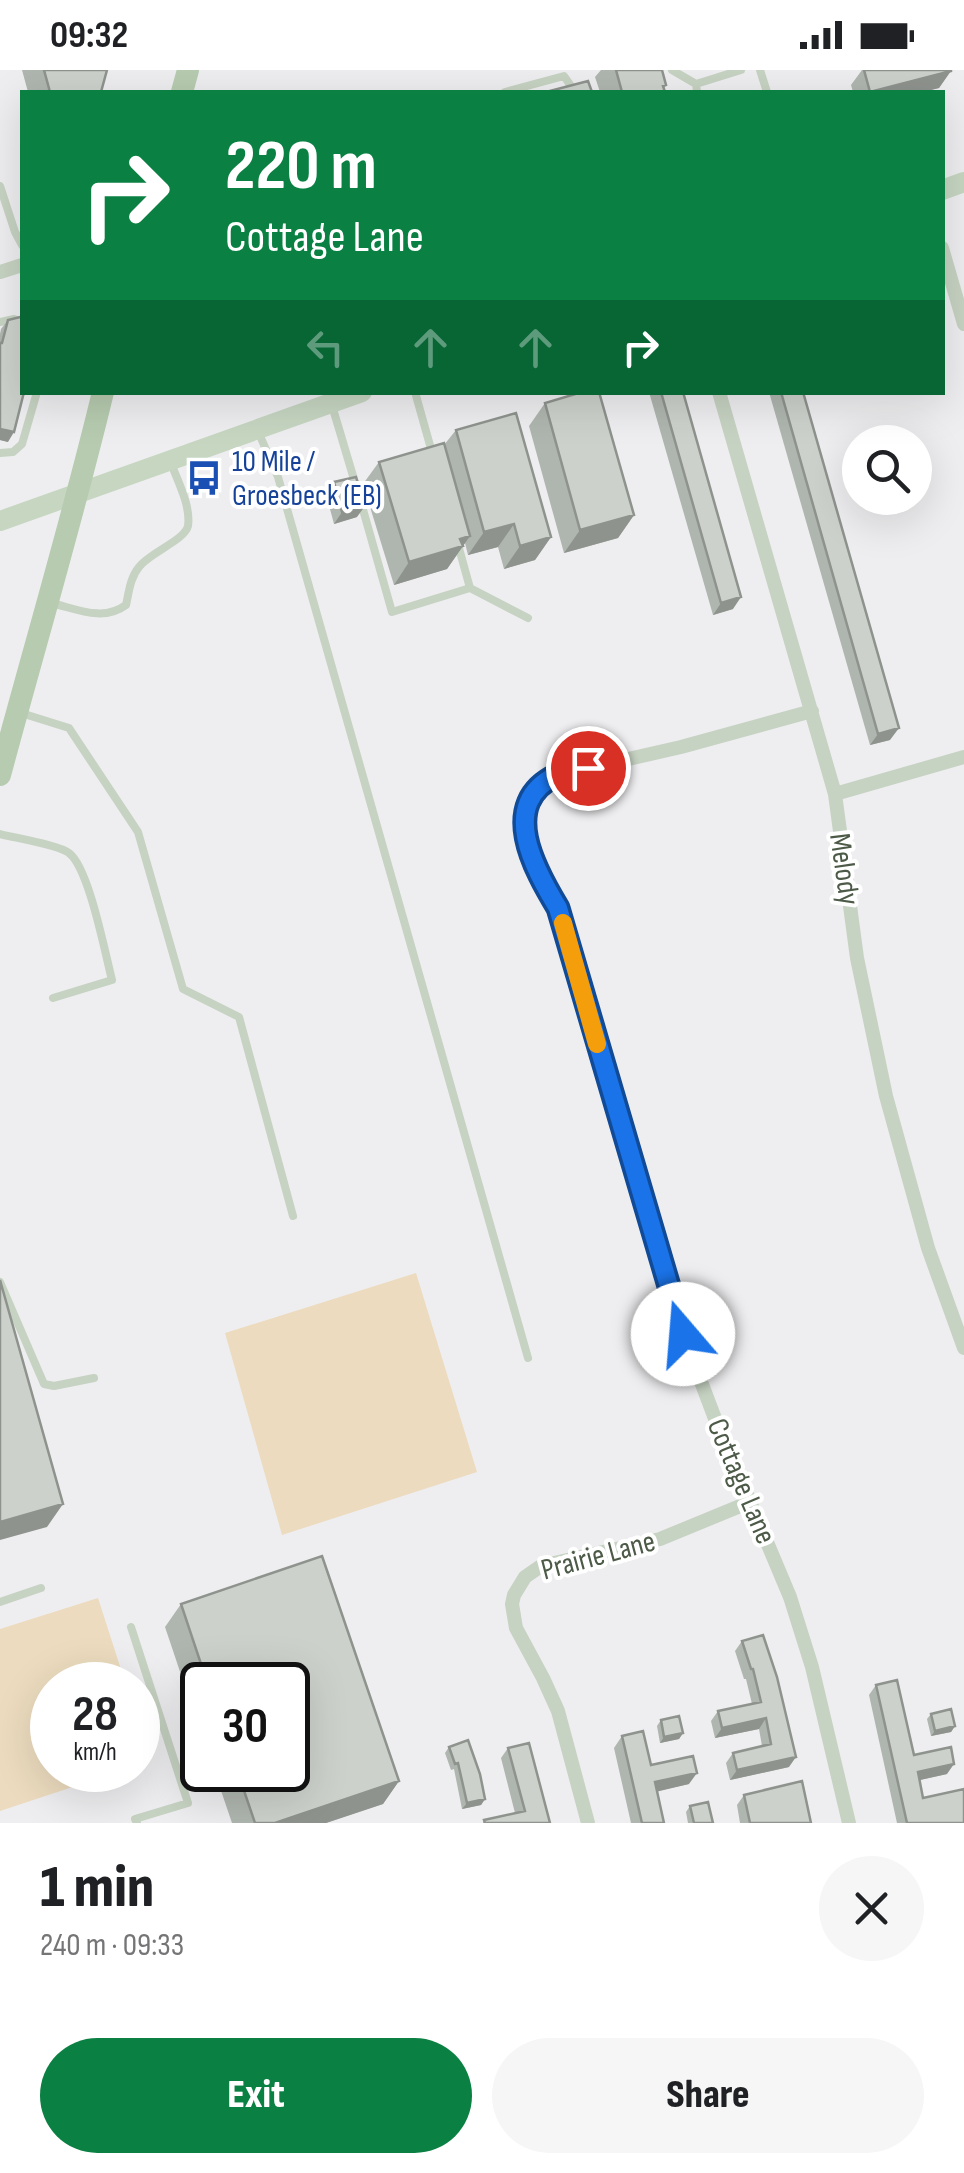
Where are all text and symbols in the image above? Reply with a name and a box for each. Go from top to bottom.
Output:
text: 09:32 [50,13,128,58]
text: 220 m [225,125,377,209]
icon: right [60,130,190,260]
text: Cottage Lane [225,210,424,265]
icon: left [298,320,353,375]
icon: ahead [403,320,458,375]
icon: ahead [508,320,563,375]
icon: right [613,320,668,375]
map controls [842,425,932,515]
button: search [842,425,932,515]
place label: 10 Mile / Groesbeck (EB) [232,444,382,514]
bus stop icon: 10 Mile / Groesbeck (EB) [185,459,223,497]
pin [546,726,631,811]
icon: arrive [561,741,616,796]
street label: Melody [821,831,867,908]
position arrow [631,1282,735,1386]
street label: Cottage Lane [699,1413,784,1549]
street label: Prairie Lane [537,1524,659,1588]
speed limit sign: 30 [180,1662,310,1792]
text: 28 [72,1685,118,1745]
text: km/h [73,1737,117,1768]
text: 1 min [40,1852,154,1924]
button: close [819,1856,924,1961]
text: 240 m · 09:33 [40,1926,184,1965]
button: Exit [40,2038,472,2153]
button: Share [492,2038,924,2153]

